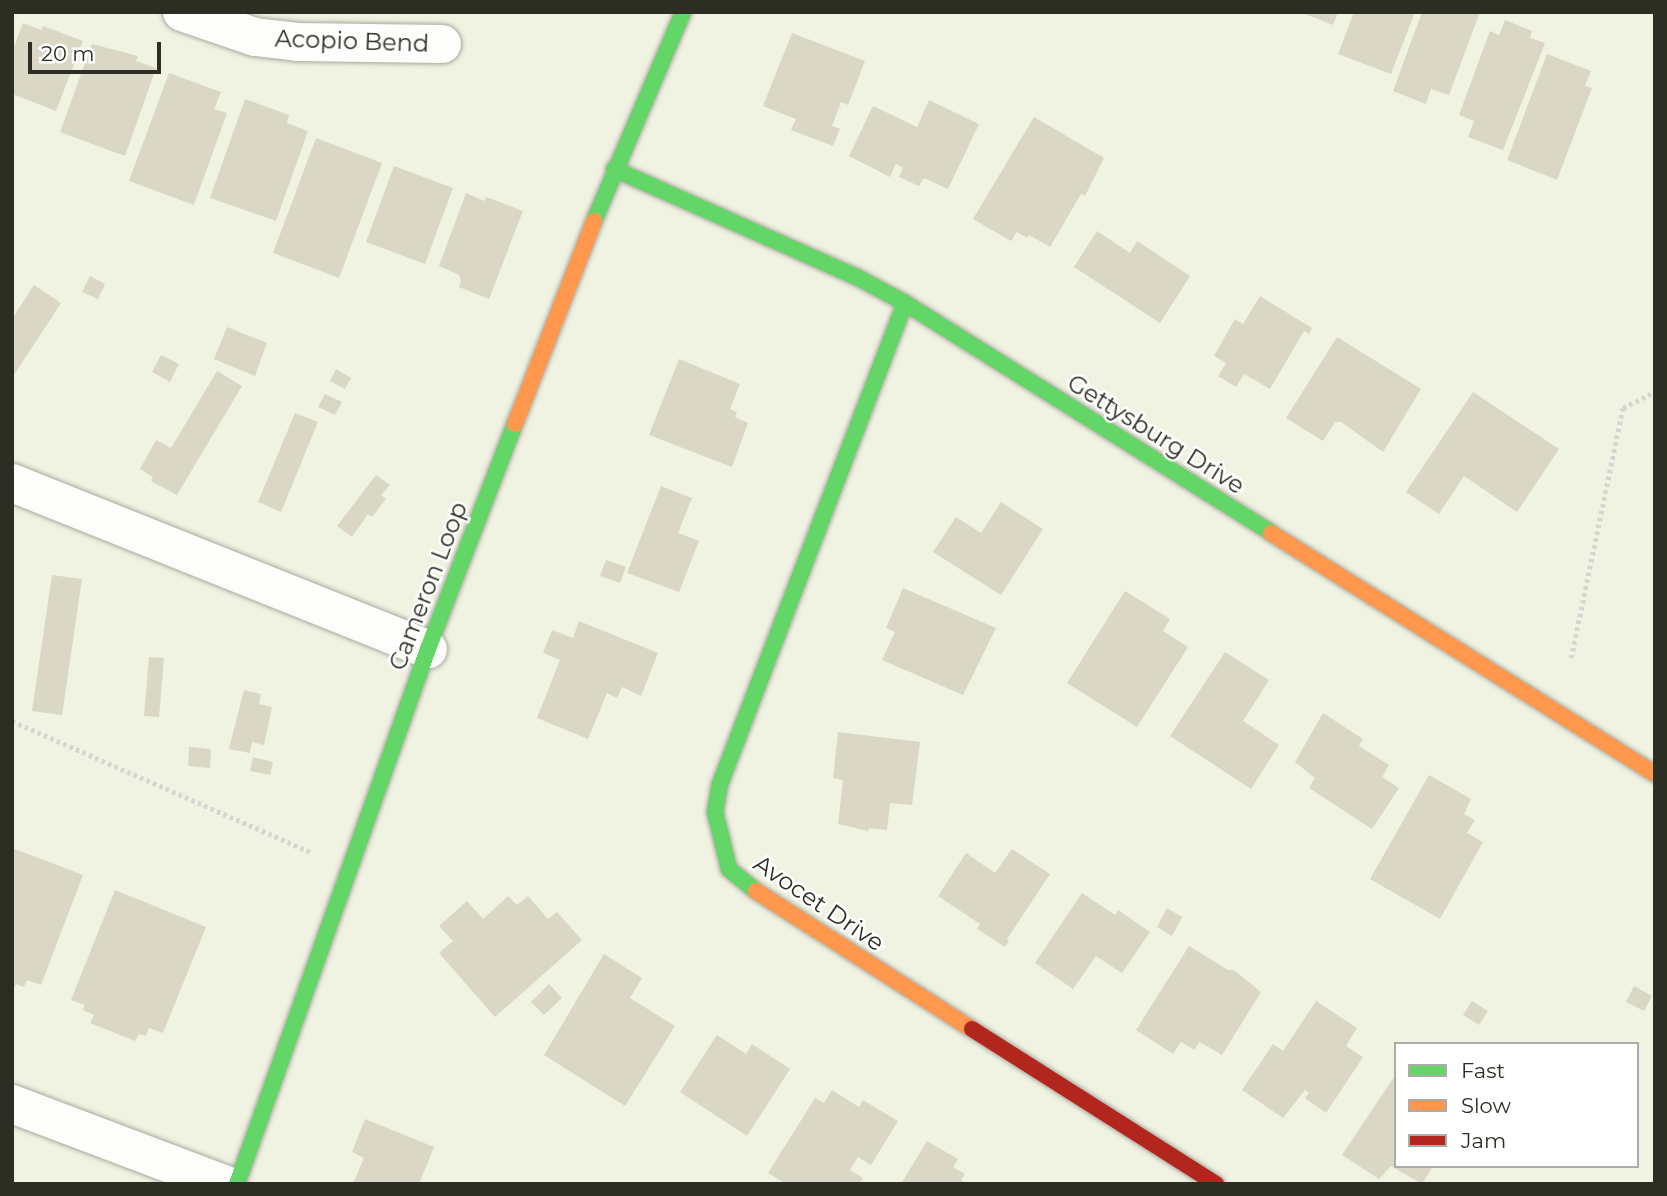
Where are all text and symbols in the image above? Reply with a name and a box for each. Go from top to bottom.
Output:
street label: Acopio Bend [274,24,430,58]
scale bar [32,28,164,72]
text: 20 m [41,41,95,66]
street label: Gettysburg Drive [1062,368,1250,500]
street label: Cameron Loop [383,498,473,674]
street label: Avocet Drive [748,849,890,957]
legend [1394,1042,1639,1168]
text: Fast [1461,1058,1505,1083]
text: Slow [1461,1093,1511,1118]
text: Jam [1461,1128,1506,1153]

